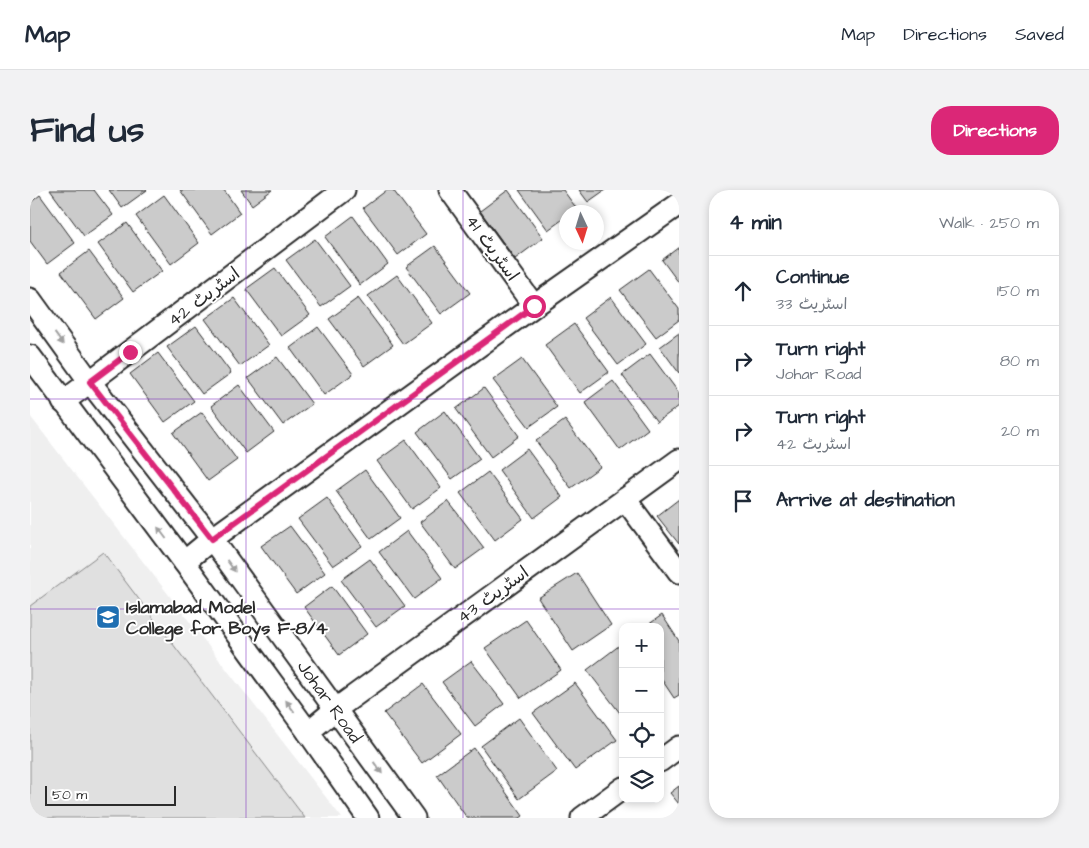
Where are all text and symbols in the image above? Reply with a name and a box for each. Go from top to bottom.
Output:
text: Map [25,18,70,52]
text: Map [841,22,875,47]
text: Directions [903,22,987,47]
text: Saved [1015,22,1064,47]
text: Find us [30,106,144,155]
button: Directions [931,106,1059,155]
north arrow [559,205,604,250]
text: 4 min [729,208,782,237]
street label: اسٹریٹ 41 [459,210,525,286]
text: Walk · 250 m [939,212,1039,234]
street label: اسٹریٹ 42 [163,262,245,332]
text: Continue [776,264,850,291]
icon: ahead [729,277,757,305]
text: 150 m [997,280,1039,302]
text: اسٹریٹ 33 [776,293,848,315]
route start [523,295,546,318]
one-way arrow [54,332,64,346]
text: Turn right [776,336,865,363]
route end [119,341,142,364]
icon: right [729,347,757,375]
text: 80 m [1000,350,1039,372]
text: Johar Road [776,363,862,385]
text: Turn right [776,404,865,431]
icon: right [729,417,757,445]
text: 20 m [1001,420,1039,442]
text: اسٹریٹ 42 [776,433,851,455]
icon: arrive [729,487,757,515]
text: Arrive at destination [776,487,955,514]
one-way arrow [157,527,168,540]
one-way arrow [226,559,236,573]
street label: اسٹریٹ 43 [452,560,534,630]
place label: Islamabad Model College for Boys F-8/4 [126,595,328,642]
school or university icon: Islamabad Model College for Boys F-8/4 [95,604,121,630]
map controls [619,623,664,803]
button: + [619,623,664,668]
street label: Johar Road [291,655,368,748]
button: − [619,668,664,713]
one-way arrow [284,700,295,713]
button: locate [619,713,664,758]
button: layers [619,758,664,803]
one-way arrow [373,761,383,775]
scale bar [45,783,176,806]
text: 50 m [52,785,87,805]

